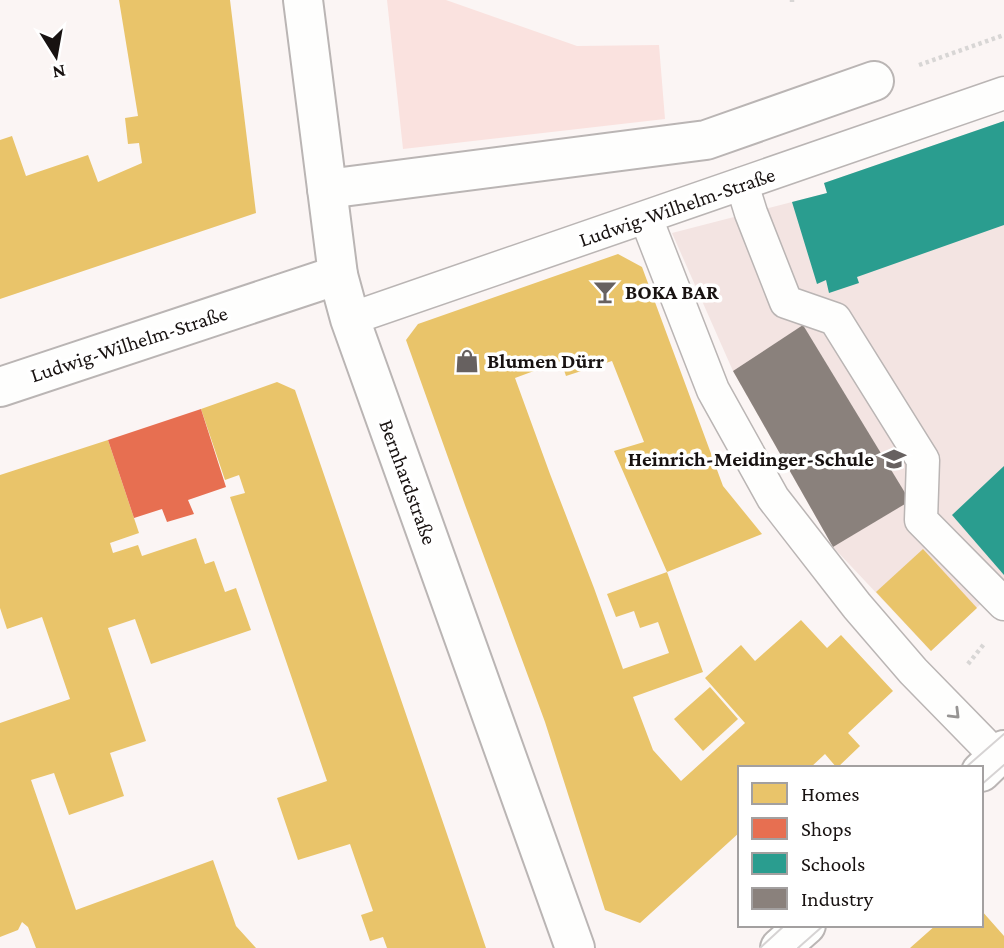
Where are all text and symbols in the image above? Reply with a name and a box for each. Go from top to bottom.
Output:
north arrow [21,21,91,91]
text: N [51,61,68,84]
street label: Ludwig-Wilhelm-Straße [576,162,778,252]
bar icon: BOKA BAR [591,278,619,306]
place label: BOKA BAR [625,280,719,304]
street label: Ludwig-Wilhelm-Straße [27,301,231,387]
shop icon: Blumen Dürr [453,347,481,375]
place label: Blumen Dürr [487,349,605,373]
street label: Bernhardstraße [374,416,442,548]
school or university icon: Heinrich-Meidinger-Schule [880,445,908,473]
place label: Heinrich-Meidinger-Schule [628,447,874,471]
one-way arrow [947,706,960,719]
legend [738,766,983,927]
text: Homes [801,782,860,806]
text: Shops [801,817,852,841]
text: Schools [801,852,865,876]
text: Industry [801,887,874,911]

